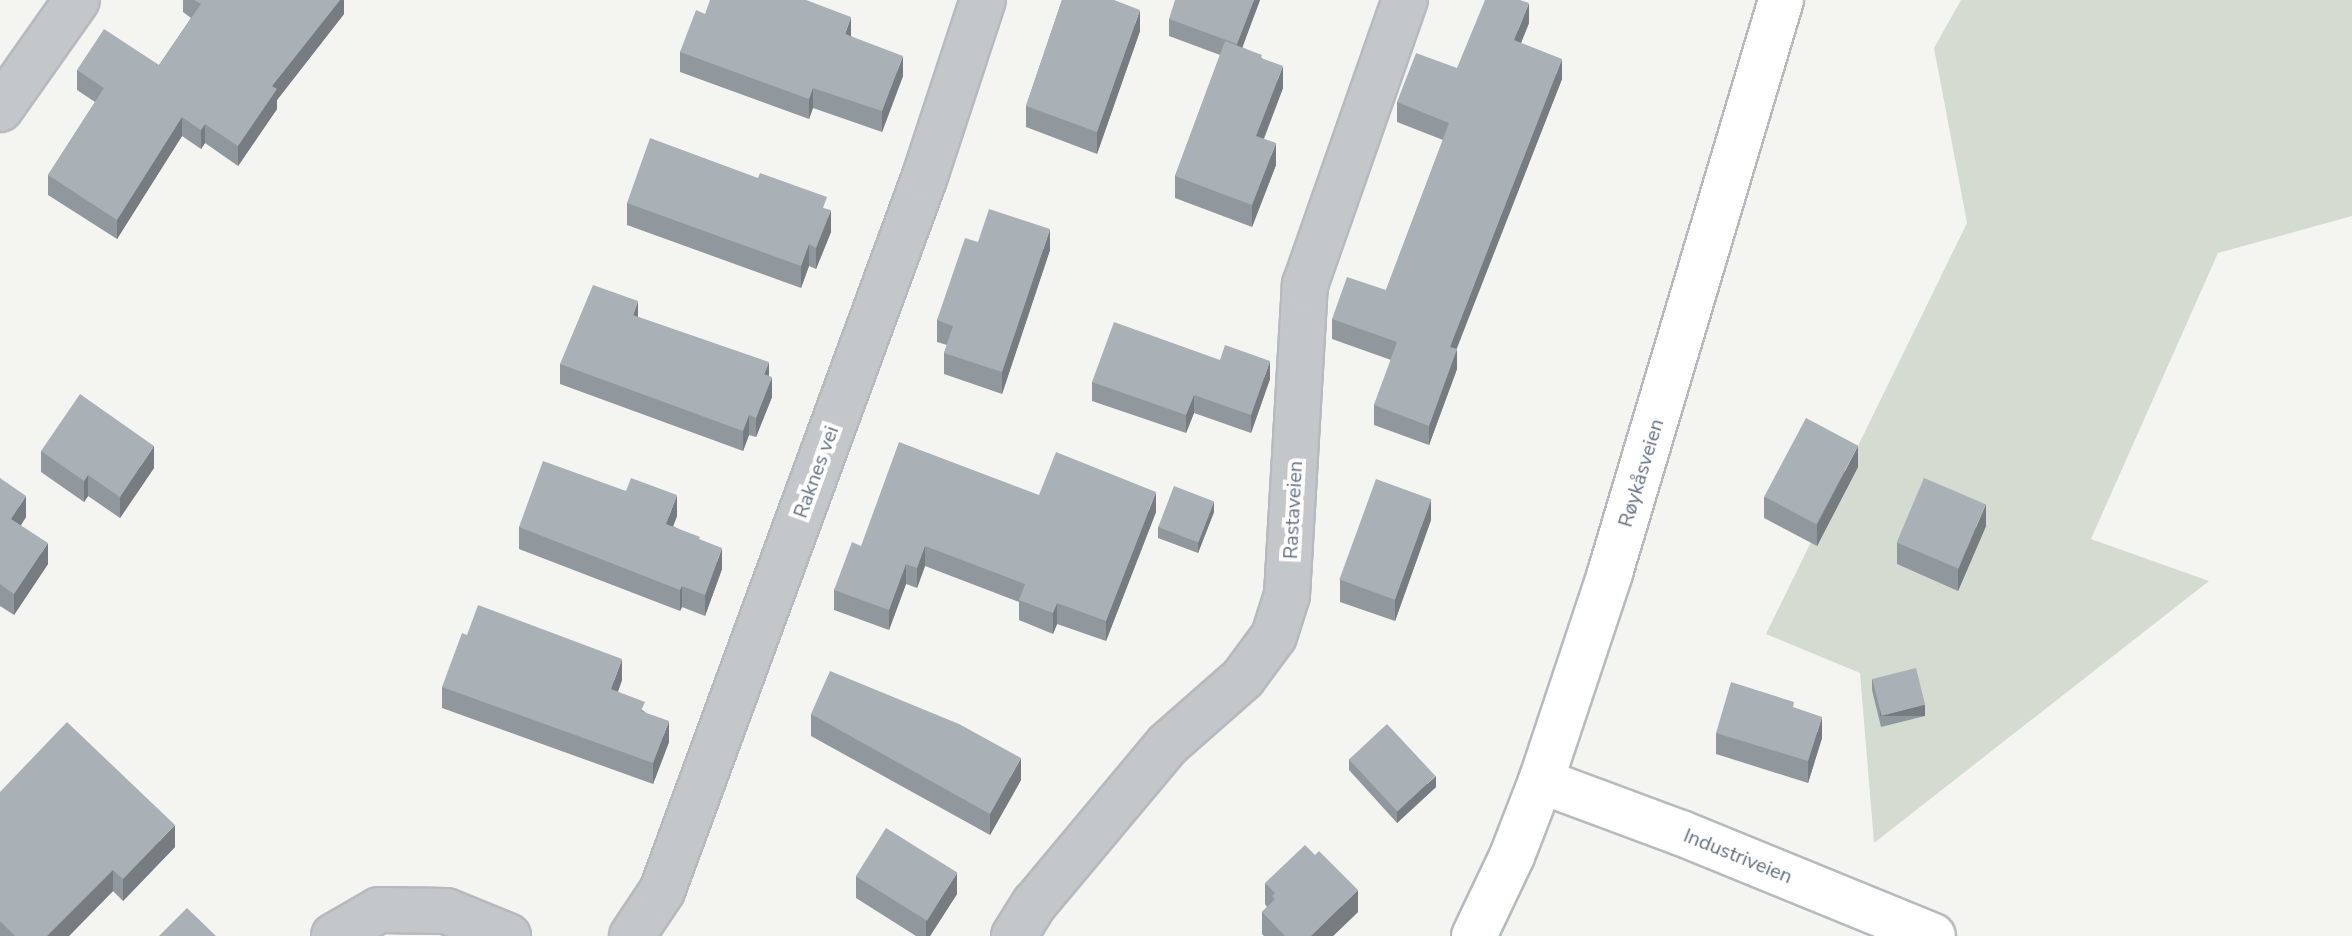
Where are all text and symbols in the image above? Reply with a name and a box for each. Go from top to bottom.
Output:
street label: Røykåsveien [1613,416,1669,530]
street label: Raknes vei [788,423,844,521]
street label: Rastaveien [1278,460,1308,560]
street label: Industriveien [1680,823,1796,889]

